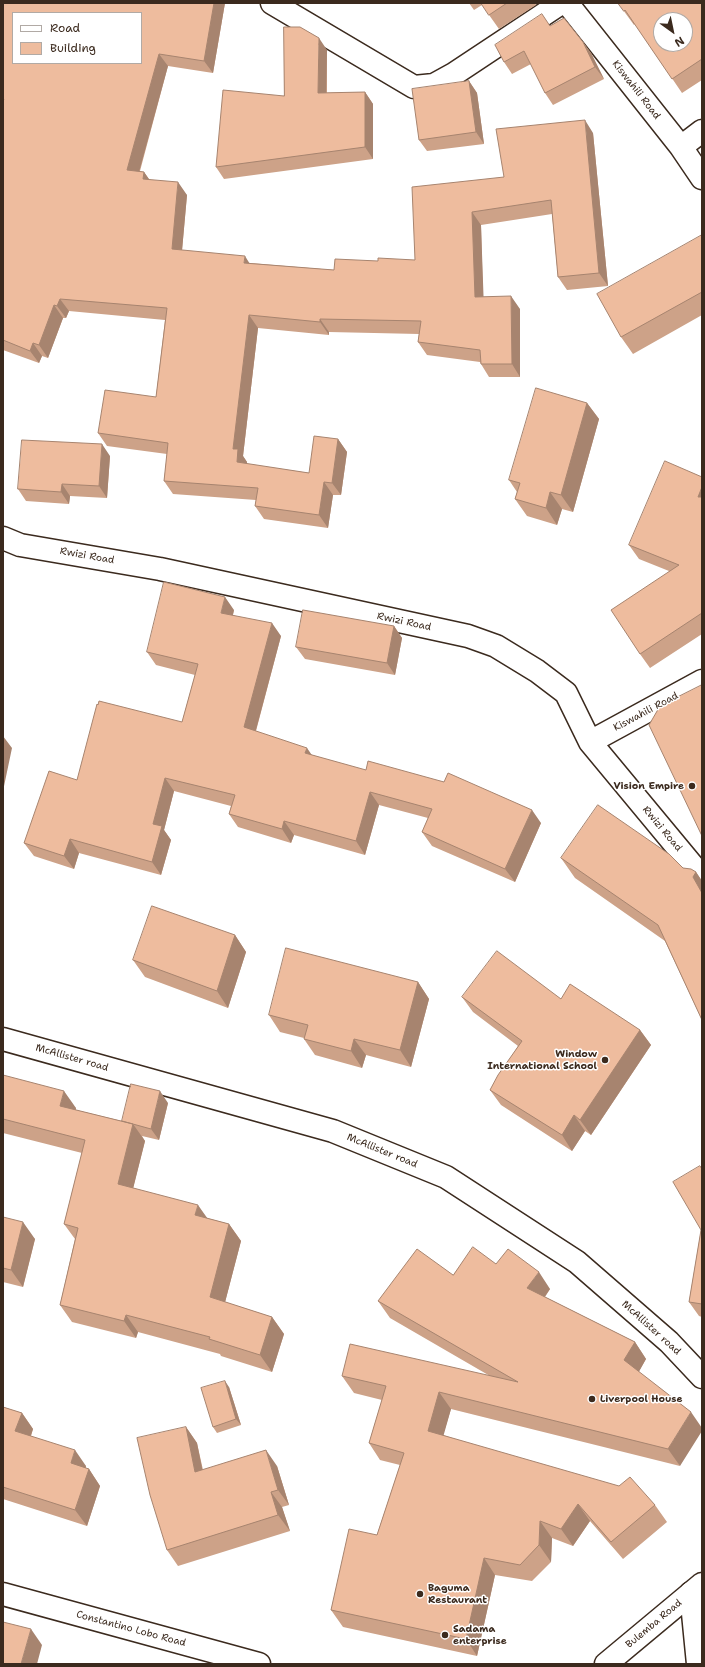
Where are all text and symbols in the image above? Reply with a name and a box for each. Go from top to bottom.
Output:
legend [12,12,142,64]
north arrow [653,12,693,52]
text: Road [50,20,80,36]
text: N [672,33,687,50]
text: Building [50,40,96,56]
street label: Kiswahili Road [609,58,663,122]
street label: Rwizi Road [59,545,115,567]
street label: Rwizi Road [376,610,432,634]
street label: Kiswahili Road [612,690,680,734]
place label: Vision Empire [614,780,684,792]
marker: Vision Empire [687,781,697,791]
street label: Rwizi Road [640,804,684,854]
street label: McAllister road [34,1042,110,1074]
place label: Window International School [487,1048,597,1072]
marker: Window International School [600,1055,610,1065]
street label: McAllister road [345,1131,419,1171]
street label: McAllister road [619,1298,683,1358]
place label: Liverpool House [600,1393,683,1405]
marker: Liverpool House [587,1394,597,1404]
place label: Baguma Restaurant [428,1582,487,1606]
marker: Baguma Restaurant [415,1589,425,1599]
street label: Bulemba Road [624,1597,684,1651]
street label: Constantino Lobo Road [75,1609,187,1649]
place label: Sadama enterprise [453,1623,507,1646]
marker: Sadama enterprise [440,1630,450,1640]

